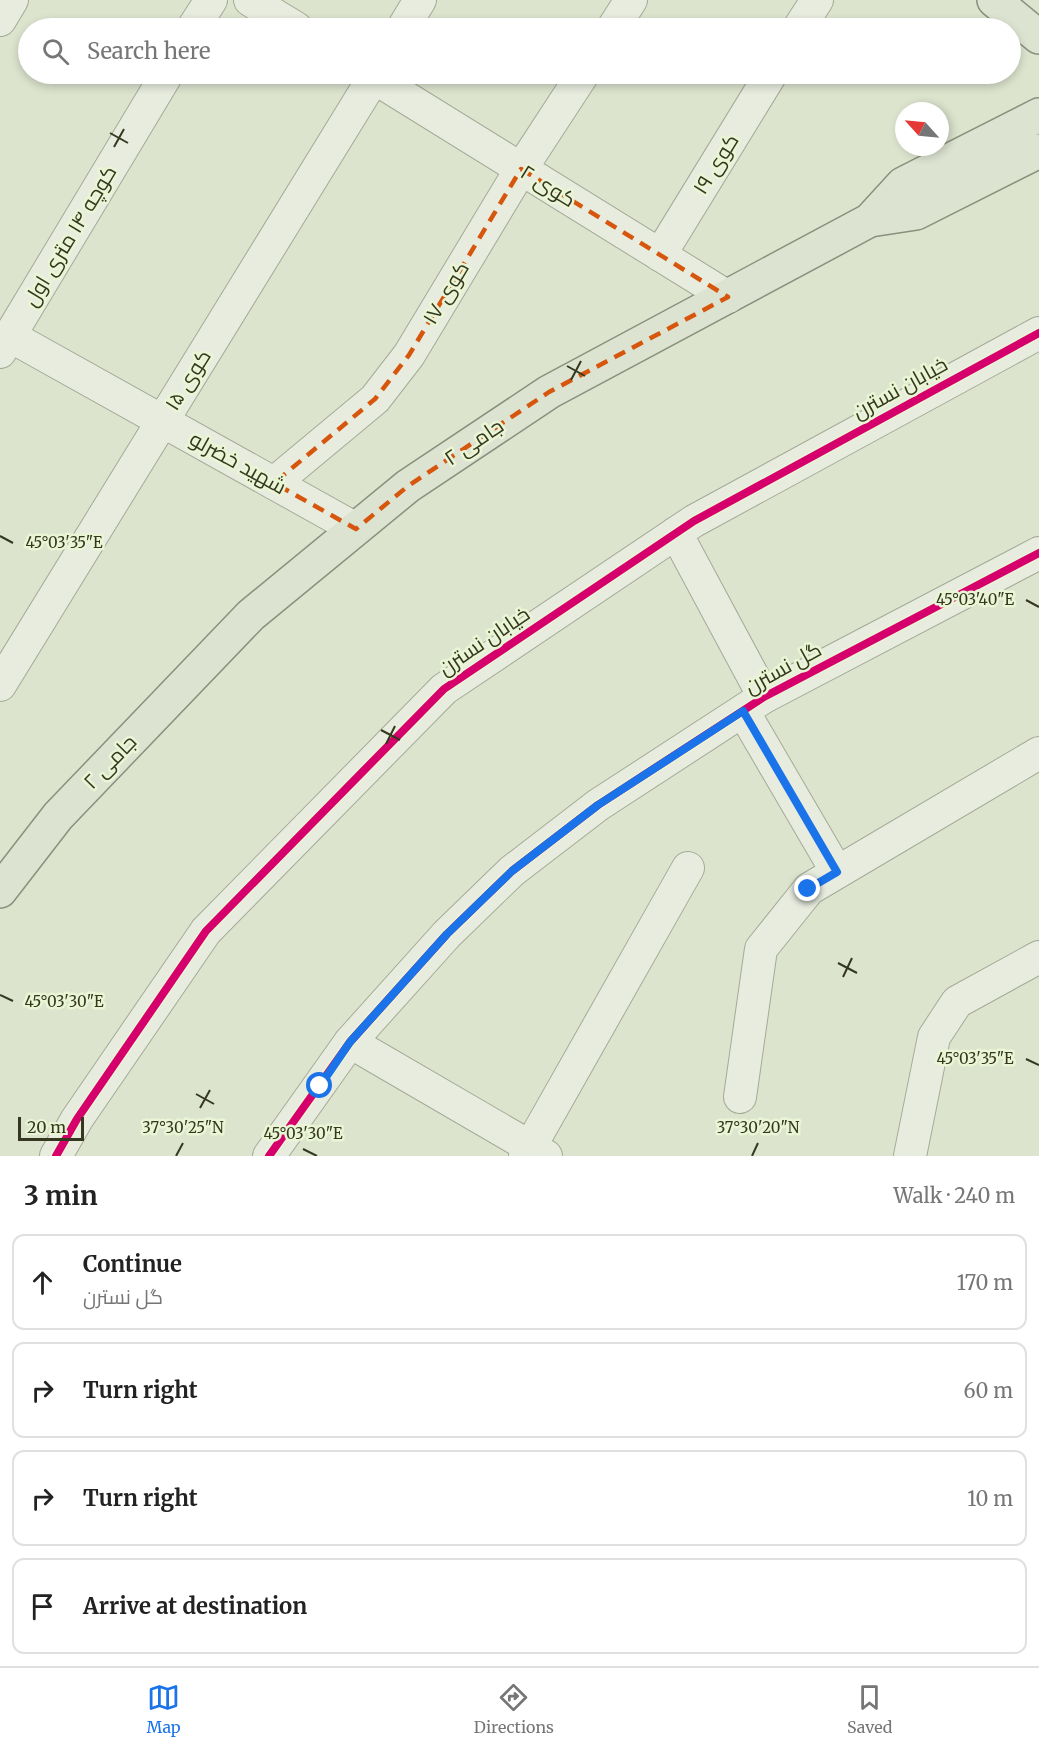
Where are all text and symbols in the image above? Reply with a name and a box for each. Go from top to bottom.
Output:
search box [18,18,1021,84]
icon: search [39,35,72,68]
text: Search here [87,37,210,65]
north arrow [895,102,949,156]
street label: کوی ۱۹ [687,128,745,199]
street label: کوی ۲ [516,158,581,213]
street label: کوچه ۱۴ متری اول [17,160,123,312]
street label: کوی ۱۷ [416,256,475,329]
street label: کوی ۱۵ [158,344,217,415]
street label: خیابان نسترن [847,350,952,425]
street label: جامی ۲ [439,412,509,471]
street label: شهید خضرلو [185,425,291,500]
text: 45°03'35"E [25,533,103,552]
text: 45°03'40"E [936,590,1015,609]
street label: خیابان نسترن [433,600,535,681]
street label: گل نسترن [739,635,826,700]
street label: جامی ۲ [77,729,142,795]
route end [794,875,820,901]
text: 45°03'30"E [25,992,104,1011]
text: 45°03'35"E [936,1049,1014,1068]
route start [306,1072,332,1098]
scale bar [18,1114,84,1142]
text: 20 m [27,1117,66,1137]
text: 37°30'25"N [142,1118,224,1137]
text: 37°30'20"N [717,1118,800,1137]
text: 45°03'30"E [264,1124,343,1143]
text: 3 min [24,1179,98,1212]
text: Walk · 240 m [894,1183,1015,1208]
text: Continue [83,1250,182,1278]
icon: ahead [26,1266,59,1299]
text: 170 m [957,1270,1013,1295]
text: گل نسترن [83,1284,163,1309]
icon: right [26,1374,59,1407]
text: Turn right [83,1376,197,1404]
text: 60 m [963,1378,1013,1403]
icon: right [26,1482,59,1515]
text: Turn right [83,1484,197,1512]
text: 10 m [967,1486,1013,1511]
icon: arrive [26,1590,59,1623]
text: Arrive at destination [83,1592,307,1620]
tab: Map [147,1681,181,1737]
tab: Directions [474,1681,554,1737]
tab: Saved [847,1681,892,1737]

